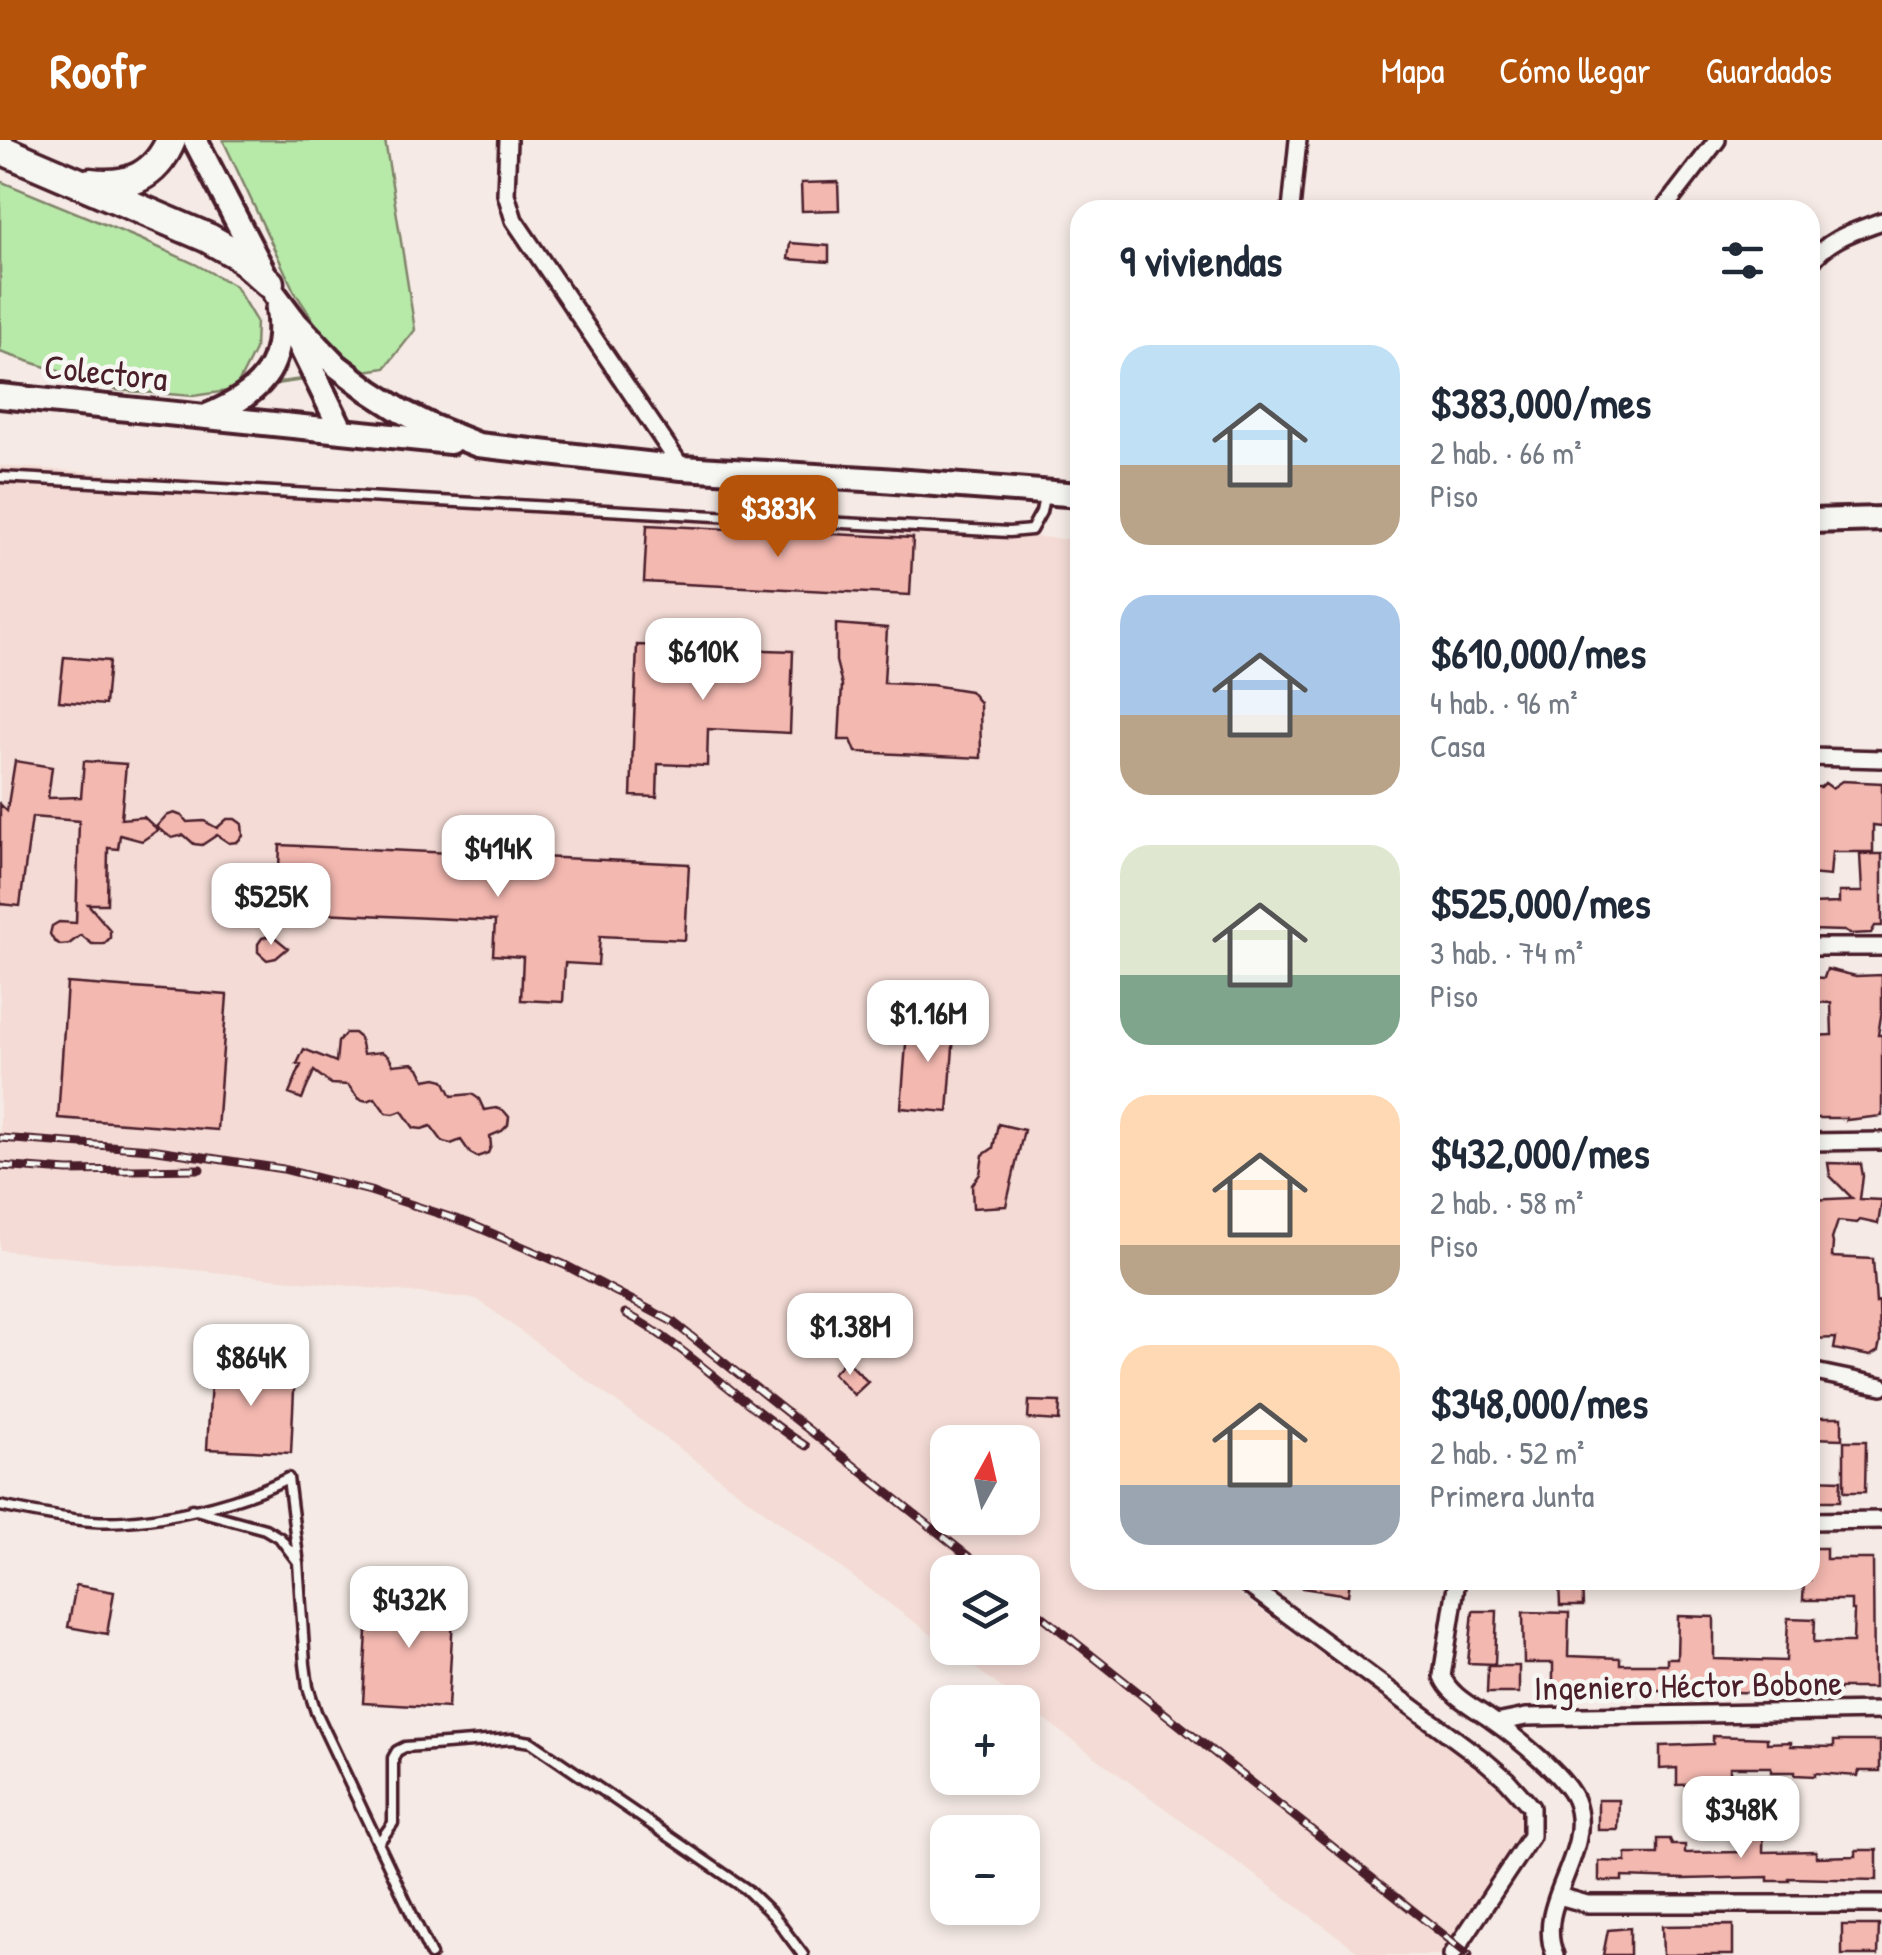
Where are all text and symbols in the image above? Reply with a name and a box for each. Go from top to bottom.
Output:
text: Roofr [50,38,146,103]
text: Mapa [1381,47,1444,94]
text: Cómo llegar [1499,47,1650,94]
text: Guardados [1705,47,1832,94]
text: 9 viviendas [1120,232,1282,289]
icon: filters [1715,233,1770,288]
street label: Colectora [42,342,170,402]
text: $383,000/mes [1430,374,1651,431]
icon: home [1200,385,1320,505]
text: 2 hab. · 66 m² [1430,431,1582,474]
text: Piso [1430,474,1478,517]
pin: $383K [708,475,848,560]
text: $383K [740,486,816,529]
pin: $610K [633,618,773,703]
text: $610,000/mes [1430,624,1646,681]
text: $610K [667,629,739,672]
icon: home [1200,635,1320,755]
text: 4 hab. · 96 m² [1430,681,1578,724]
text: Casa [1430,724,1485,767]
pin: $414K [428,815,568,900]
text: $414K [464,826,532,869]
pin: $525K [201,863,341,948]
text: $525K [233,874,309,917]
text: $525,000/mes [1430,874,1651,931]
icon: home [1200,885,1320,1005]
text: 3 hab. · 74 m² [1430,931,1583,974]
text: Piso [1430,974,1478,1017]
pin: $1.16M [847,980,1009,1065]
text: $1.16M [889,991,967,1034]
text: $432,000/mes [1430,1124,1650,1181]
icon: home [1200,1135,1320,1255]
text: 2 hab. · 58 m² [1430,1181,1583,1224]
text: Piso [1430,1224,1478,1267]
pin: $1.38M [769,1293,931,1378]
text: $1.38M [809,1304,891,1347]
pin: $864K [181,1324,321,1409]
text: $864K [215,1335,287,1378]
text: $348,000/mes [1430,1374,1648,1431]
icon: home [1200,1385,1320,1505]
north arrow [930,1425,1040,1535]
map controls [930,1425,1040,1925]
text: 2 hab. · 52 m² [1430,1431,1584,1474]
text: Primera Junta [1430,1474,1594,1517]
button: layers [930,1555,1040,1665]
pin: $432K [339,1566,479,1651]
text: $432K [372,1577,446,1620]
street label: Ingeniero Héctor Bobone [1533,1659,1843,1711]
button: + [930,1685,1040,1795]
pin: $348K [1671,1776,1811,1861]
text: $348K [1704,1787,1778,1830]
button: − [930,1815,1040,1925]

